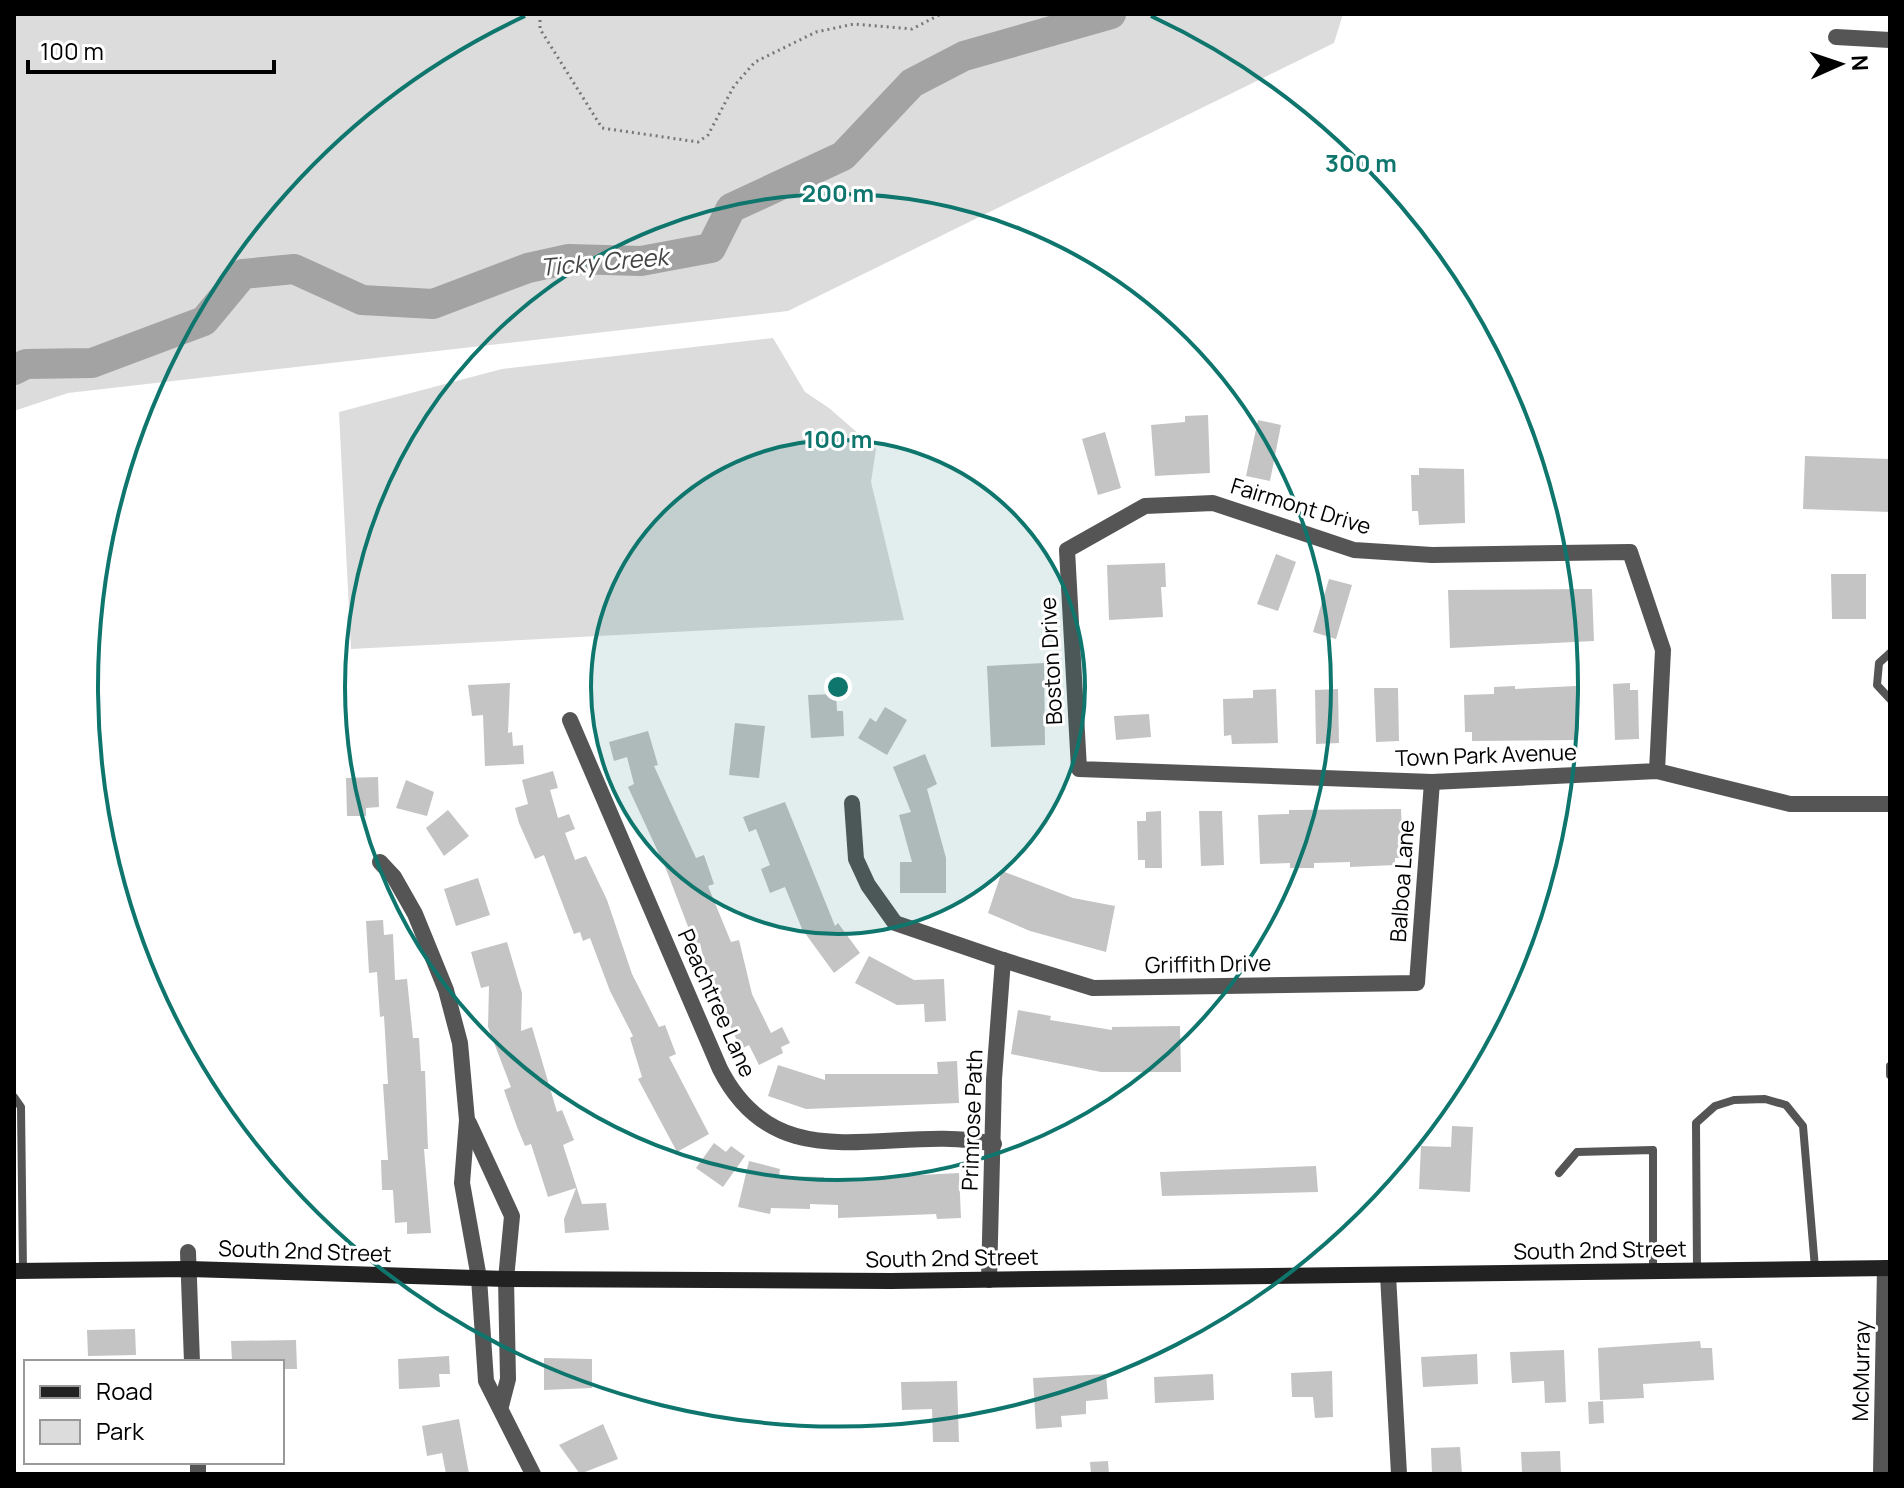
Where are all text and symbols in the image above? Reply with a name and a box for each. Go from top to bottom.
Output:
scale bar [28,24,274,74]
north arrow [1800,24,1880,104]
text: 100 m [40,34,104,67]
text: N [1845,54,1875,72]
text: 300 m [1325,146,1397,179]
text: 200 m [802,176,874,209]
water label: Ticky Creek [539,239,672,283]
text: 100 m [804,422,872,455]
street label: Fairmont Drive [1227,470,1375,542]
street label: Boston Drive [1033,596,1069,726]
centre of rings [824,673,852,701]
street label: Town Park Avenue [1395,737,1578,773]
street label: Balboa Lane [1383,819,1421,943]
street label: Peachtree Lane [671,924,763,1082]
street label: Griffith Drive [1145,948,1272,980]
street label: Primrose Path [955,1049,989,1191]
street label: South 2nd Street [218,1233,392,1269]
street label: South 2nd Street [1513,1233,1687,1267]
street label: South 2nd Street [865,1241,1039,1275]
street label: McMurray [1845,1320,1877,1422]
legend [24,1360,284,1464]
text: Road [96,1374,153,1407]
text: Park [96,1414,145,1447]

